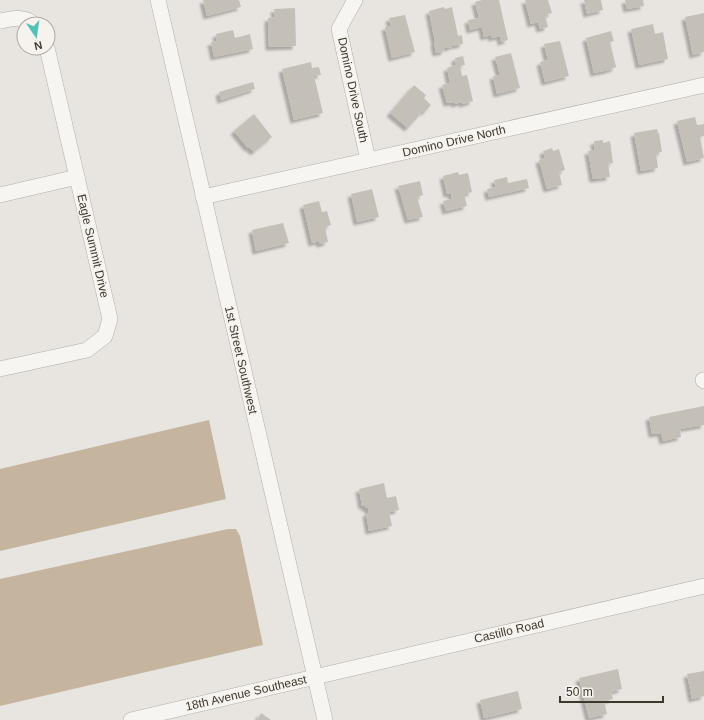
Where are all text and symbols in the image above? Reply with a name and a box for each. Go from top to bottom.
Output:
north arrow [16,16,56,56]
street label: Domino Drive South [335,36,371,144]
text: N [33,39,43,52]
street label: Domino Drive North [401,122,507,160]
street label: Eagle Summit Drive [74,193,112,300]
street label: 1st Street Southwest [222,304,260,416]
street label: Castillo Road [473,616,545,646]
street label: 18th Avenue Southeast [184,672,309,714]
scale bar [560,678,663,704]
text: 50 m [566,685,593,699]

